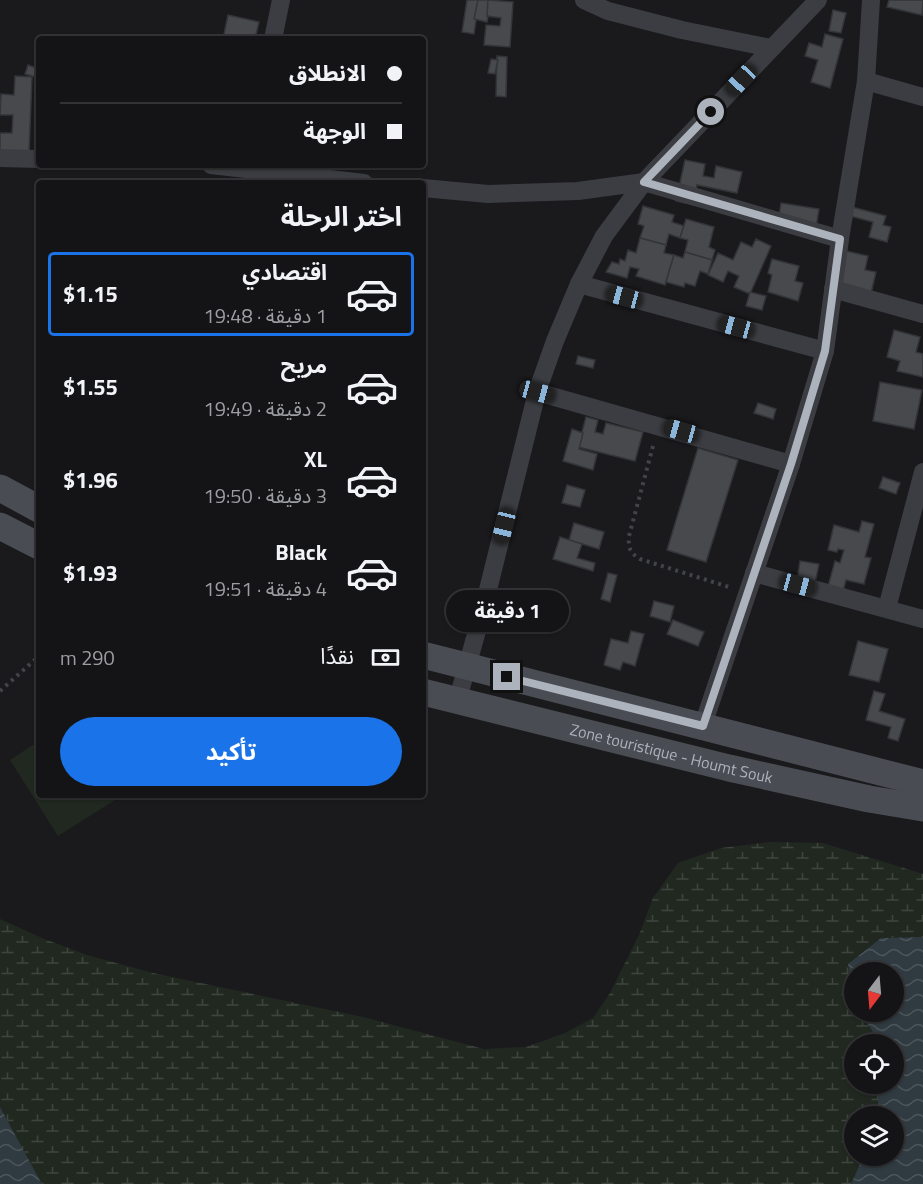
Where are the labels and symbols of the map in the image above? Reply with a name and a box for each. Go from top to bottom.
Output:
car [722,61,760,99]
route start [697,98,724,125]
car [604,284,644,310]
car [716,314,756,340]
car [517,379,557,405]
car [661,417,701,445]
car [491,506,517,546]
car [778,572,818,598]
callout: 1 دقيقة [446,590,568,632]
route end [493,663,520,690]
street label: Zone touristique - Houmt Souk [568,717,776,789]
north arrow [844,962,904,1022]

